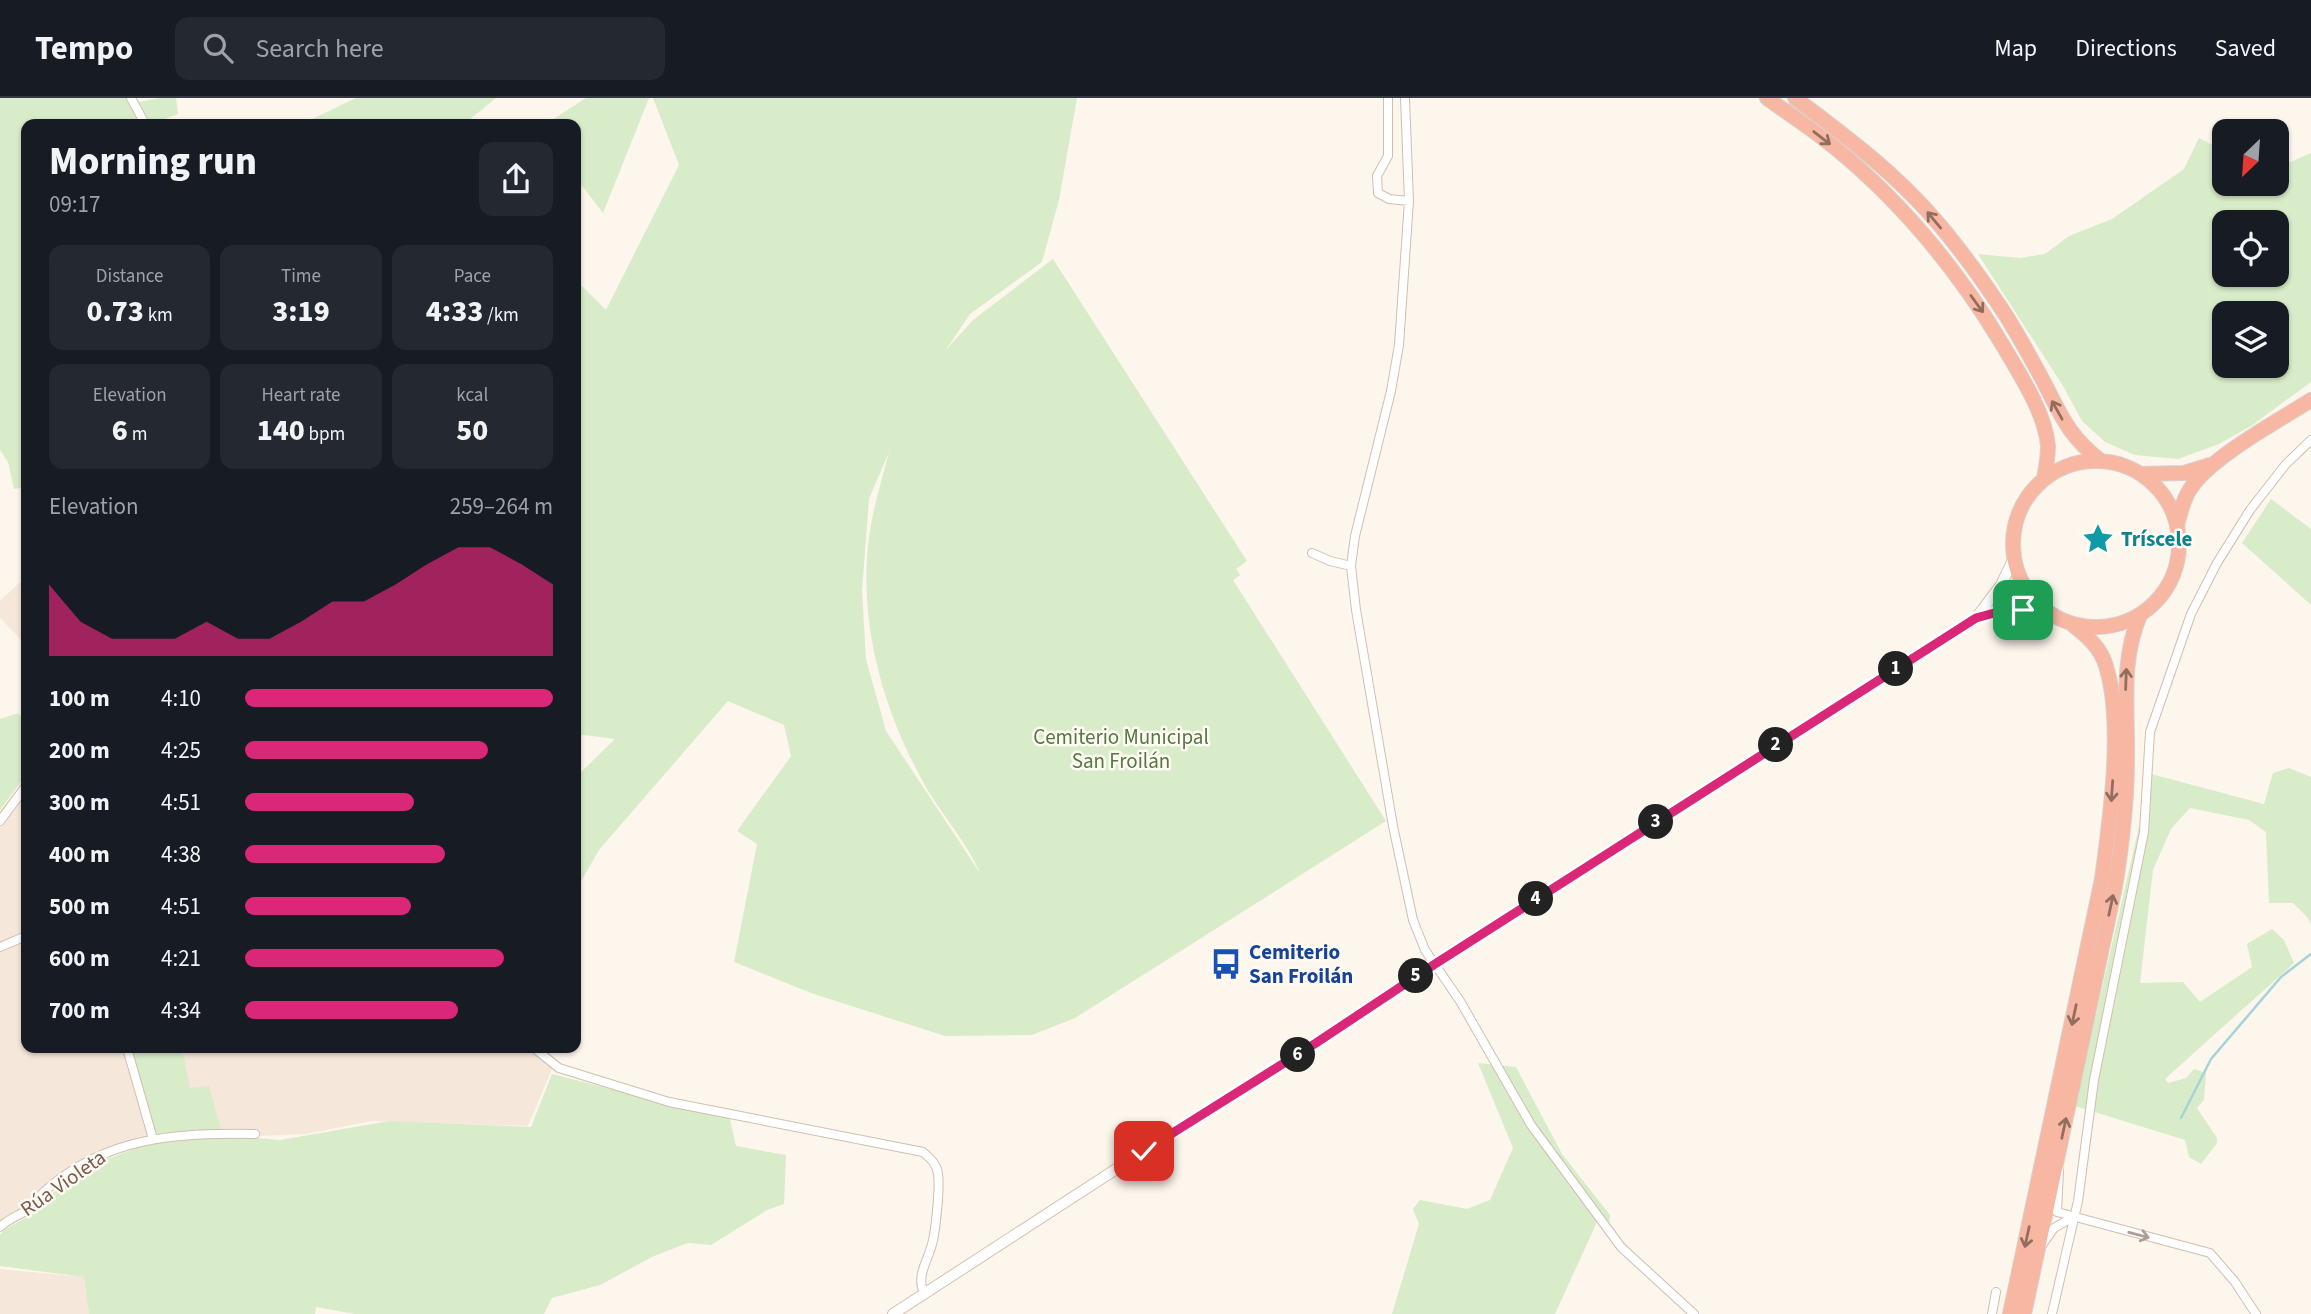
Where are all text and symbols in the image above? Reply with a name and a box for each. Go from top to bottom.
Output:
search box [175,17,665,80]
text: Tempo [35,25,133,72]
icon: search [199,29,237,67]
text: Search here [255,30,384,67]
text: Map [1994,31,2037,66]
text: Directions [2075,31,2177,66]
text: Saved [2215,31,2276,66]
north arrow [2212,119,2289,196]
map controls [2212,119,2289,378]
one-way arrow [1813,131,1831,146]
text: Morning run [49,135,257,189]
button: share [479,142,553,216]
text: 09:17 [49,188,100,221]
button: locate [2212,210,2289,287]
one-way arrow [1926,212,1942,230]
text: Distance [96,263,163,290]
text: Time [281,263,321,290]
text: Pace [454,263,491,290]
text: 0.73 [86,290,144,333]
text: 3:19 [272,290,330,333]
text: 4:33 [426,290,483,333]
one-way arrow [1970,294,1984,313]
button: layers [2212,301,2289,378]
text: km [144,302,173,329]
text: /km [483,302,519,329]
text: Elevation [93,382,167,409]
text: Heart rate [261,382,340,409]
text: kcal [456,382,488,409]
one-way arrow [2050,401,2064,421]
text: 6 [112,409,128,452]
text: 140 [257,409,305,452]
text: 50 [456,409,488,452]
text: m [128,421,147,448]
text: bpm [305,421,345,448]
text: Elevation [49,490,139,523]
text: 259–264 m [450,490,553,523]
place icon: Tríscele [2081,522,2115,556]
place label: Tríscele [2121,524,2192,554]
pin [1993,580,2053,640]
icon: arrive [2004,591,2042,629]
pin: 1 [1878,652,1913,686]
text: 1 [1890,655,1901,682]
one-way arrow [2120,668,2133,691]
text: 100 m [49,682,110,715]
text: 4:10 [161,682,201,715]
park label: Cemiterio Municipal San Froilán [1033,722,1209,776]
pin: 2 [1758,728,1794,762]
text: 2 [1770,731,1781,758]
text: 200 m [49,734,110,767]
text: 4:25 [161,734,201,767]
one-way arrow [2105,779,2118,801]
text: 300 m [49,786,110,819]
text: 4:51 [161,786,201,819]
pin: 3 [1638,804,1674,840]
text: 3 [1650,808,1661,835]
text: 400 m [49,838,110,871]
text: 4:38 [161,838,201,871]
pin: 4 [1518,882,1554,916]
text: 4 [1530,885,1541,912]
text: 500 m [49,890,110,923]
text: 4:51 [161,890,201,923]
one-way arrow [2105,894,2119,917]
place label: Cemiterio San Froilán [1249,937,1353,991]
text: 600 m [49,942,110,975]
text: 4:21 [161,942,201,975]
bus stop icon: Cemiterio San Froilán [1209,947,1243,981]
pin: 5 [1398,958,1434,994]
text: 5 [1410,962,1421,989]
text: 700 m [49,994,110,1027]
text: 4:34 [161,994,201,1027]
one-way arrow [2067,1003,2081,1026]
pin: 6 [1280,1038,1316,1072]
text: 6 [1292,1041,1303,1068]
one-way arrow [2058,1117,2072,1140]
pin [1114,1121,1174,1181]
icon: check [1125,1132,1163,1170]
street label: Rúa Violeta [14,1143,112,1223]
one-way arrow [2019,1225,2033,1248]
one-way arrow [2128,1229,2150,1242]

